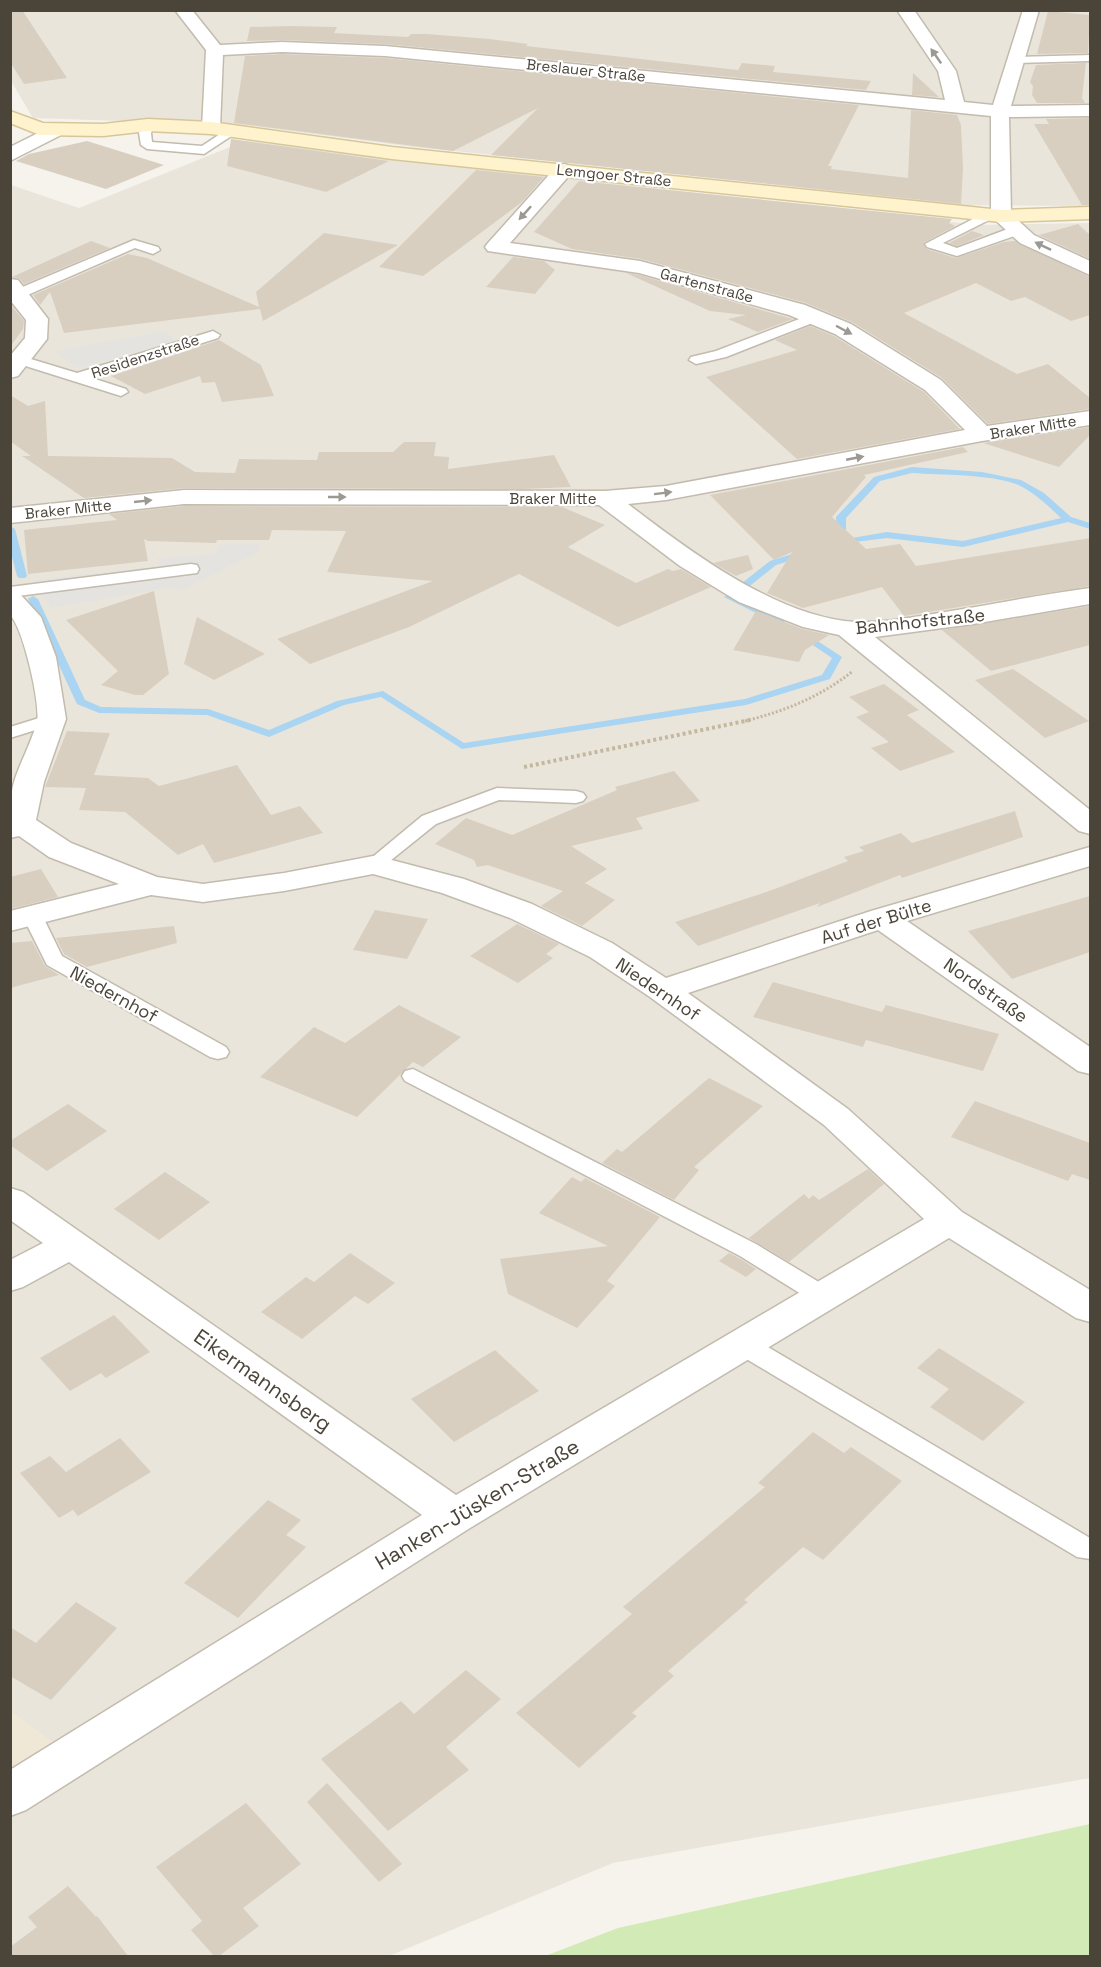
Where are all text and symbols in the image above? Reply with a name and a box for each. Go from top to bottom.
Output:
one-way arrow [930,48,942,64]
street label: Breslauer Straße [525,54,647,86]
street label: Lemgoer Straße [556,160,673,191]
one-way arrow [519,206,533,220]
one-way arrow [1035,242,1052,251]
street label: Gartenstraße [658,263,756,307]
one-way arrow [836,325,853,335]
street label: Residenzstraße [89,330,202,382]
street label: Braker Mitte [988,411,1078,443]
one-way arrow [846,453,865,462]
one-way arrow [654,488,673,498]
street label: Braker Mitte [509,489,597,508]
one-way arrow [328,492,347,502]
street label: Braker Mitte [24,495,113,523]
one-way arrow [133,497,152,506]
street label: Bahnhofstraße [854,603,986,639]
street label: Auf der Bülte [818,893,934,949]
street label: Niedernhof [611,952,705,1026]
street label: Nordstraße [939,953,1033,1027]
street label: Niedernhof [66,960,162,1028]
street label: Eikermannsberg [189,1322,337,1438]
street label: Hanken-Jüsken-Straße [370,1432,584,1576]

